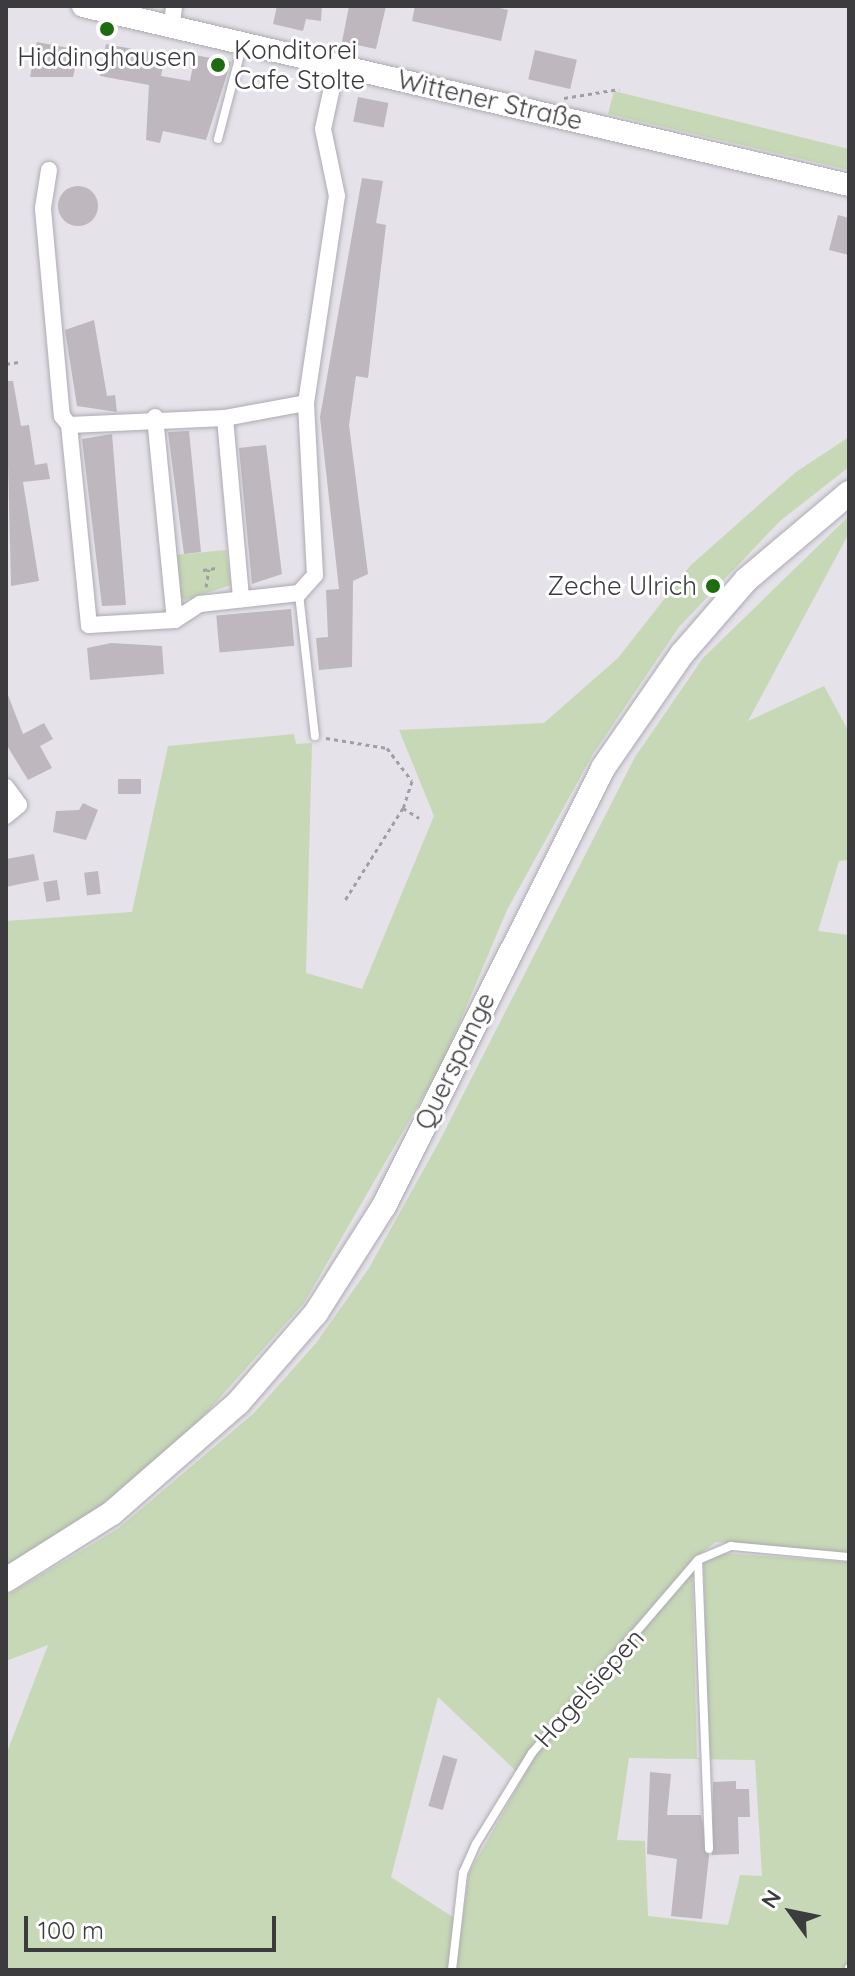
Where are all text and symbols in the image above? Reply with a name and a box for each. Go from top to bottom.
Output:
marker: Hiddinghausen [98,20,116,38]
place label: Konditorei Cafe Stolte [234,34,365,96]
place label: Hiddinghausen [17,41,197,73]
marker: Konditorei Cafe Stolte [209,56,227,74]
street label: Wittener Straße [394,64,586,136]
place label: Zeche Ulrich [547,570,697,602]
marker: Zeche Ulrich [704,577,722,595]
street label: Querspange [408,987,502,1135]
street label: Hagelsiepen [528,1622,650,1754]
north arrow [751,1872,831,1952]
text: N [755,1885,787,1913]
scale bar [28,1900,280,1950]
text: 100 m [38,1915,104,1945]

